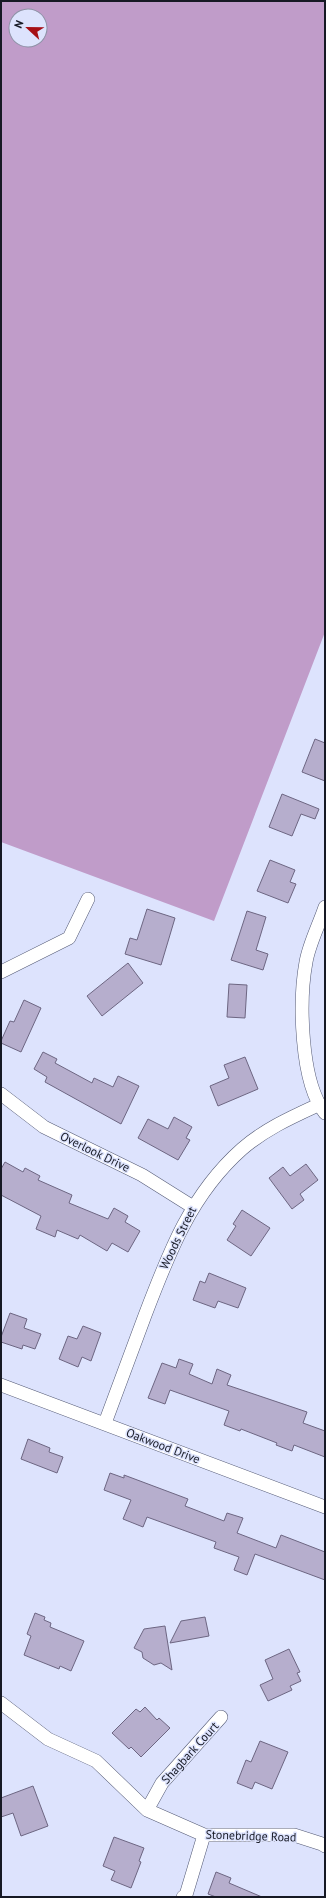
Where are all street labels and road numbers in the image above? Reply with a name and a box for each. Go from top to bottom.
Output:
street label: Overlook Drive [58,1128,133,1175]
street label: Woods Street [156,1204,199,1271]
street label: Oakwood Drive [124,1425,202,1467]
street label: Shagbark Court [158,1719,221,1787]
street label: Stonebridge Road [205,1826,297,1845]

